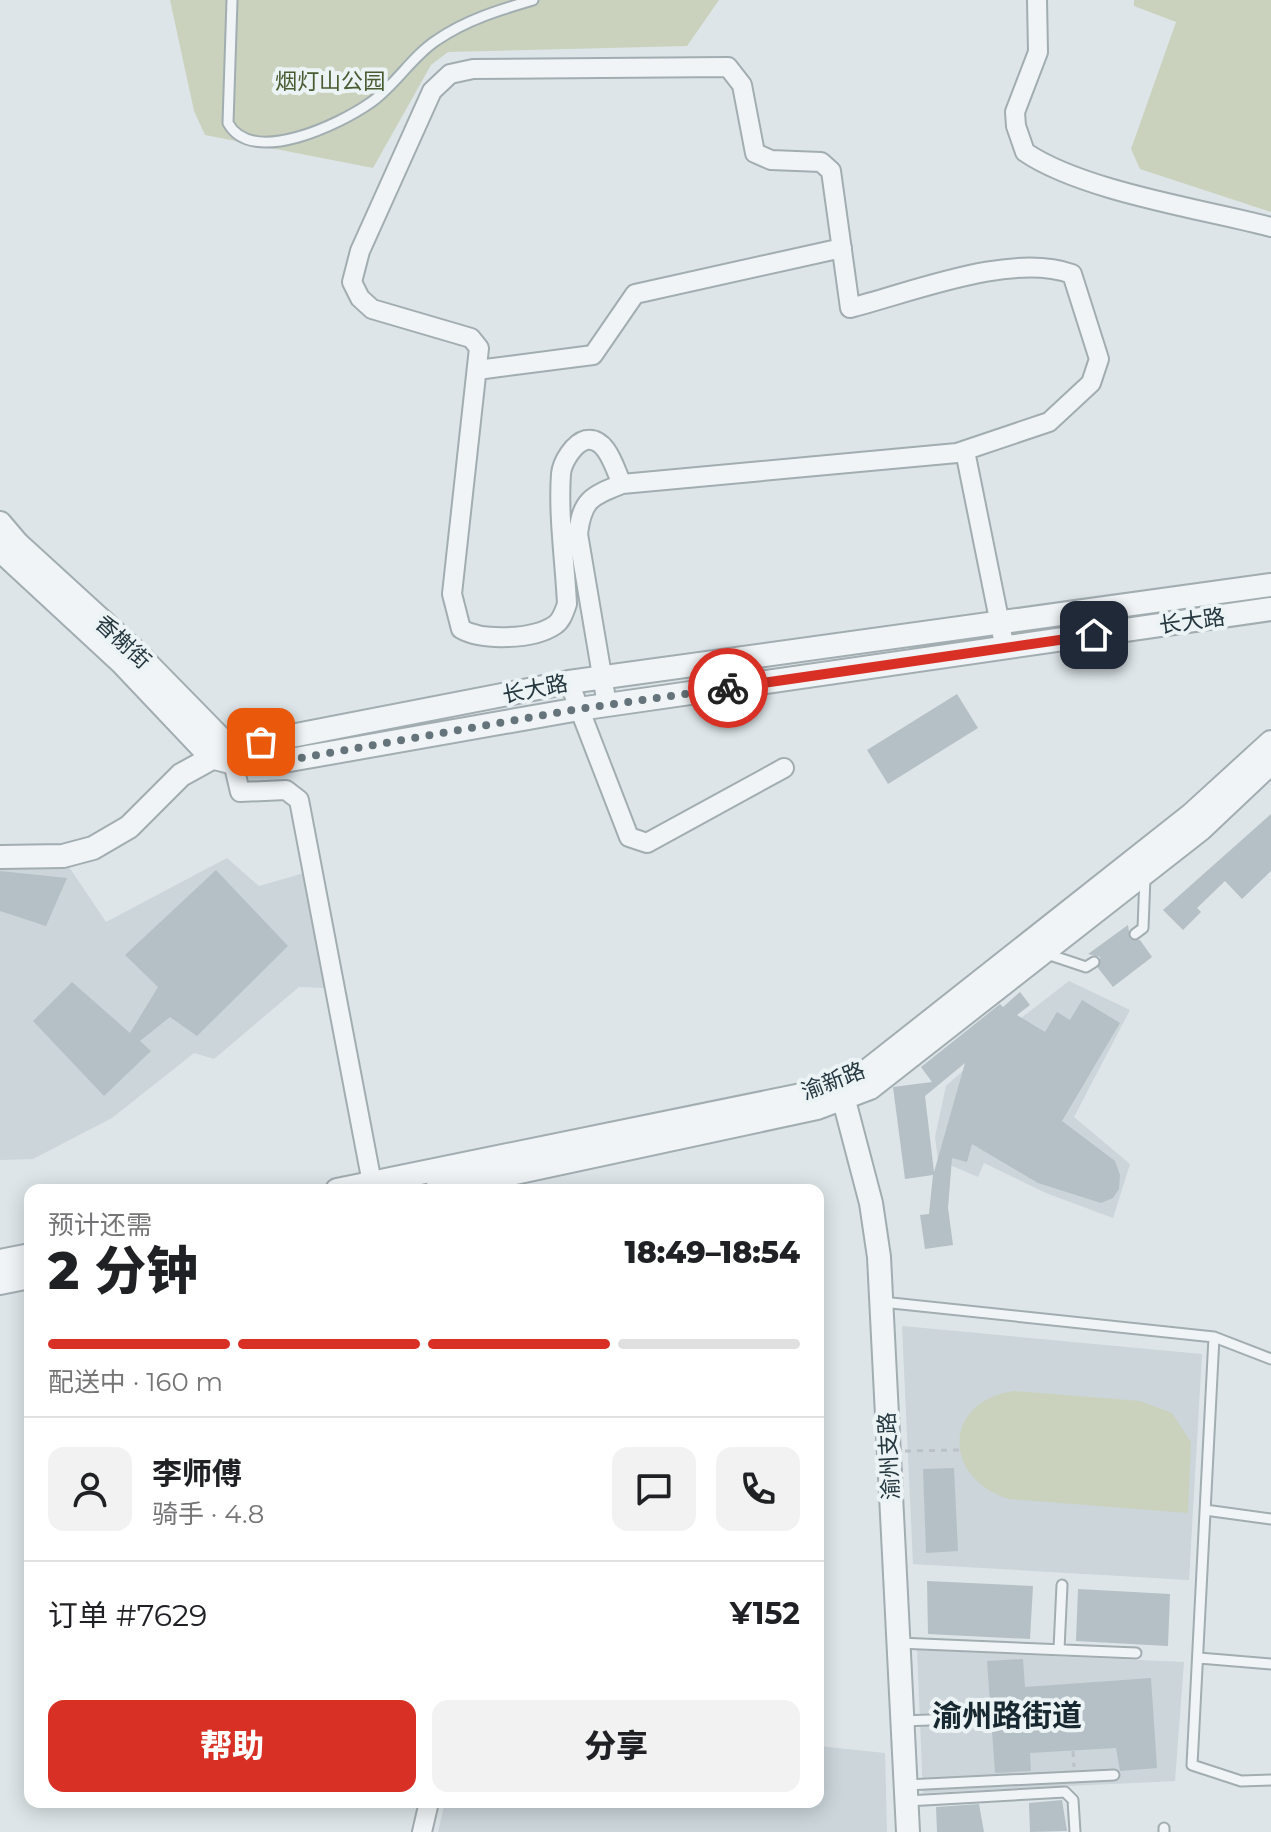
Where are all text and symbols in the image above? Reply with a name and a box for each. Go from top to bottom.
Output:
park label: 烟灯山公园 [275,68,385,95]
pin [1060,601,1128,669]
street label: 长大路 [1157,603,1227,639]
street label: 香榭街 [90,610,156,674]
icon: home [1072,613,1116,657]
courier [688,648,768,728]
icon: bike [706,666,750,710]
street label: 长大路 [500,669,570,709]
pin [227,708,295,776]
icon: bag [239,720,283,764]
street label: 渝新路 [797,1057,869,1105]
text: 预计还需 [48,1209,152,1241]
text: 18:49–18:54 [625,1234,800,1271]
text: 2 分钟 [48,1239,198,1302]
text: 配送中 · 160 m [48,1366,223,1398]
street label: 渝州支路 [873,1411,905,1501]
button: person [48,1447,132,1531]
button: chat [612,1447,696,1531]
button: phone [716,1447,800,1531]
text: 李师傅 [152,1455,242,1492]
text: 骑手 · 4.8 [152,1498,264,1530]
text: ¥152 [730,1595,800,1632]
text: 订单 #7629 [48,1597,207,1634]
district label: 渝州路街道 [932,1697,1082,1734]
button: 帮助 [48,1700,416,1792]
button: 分享 [432,1700,800,1792]

